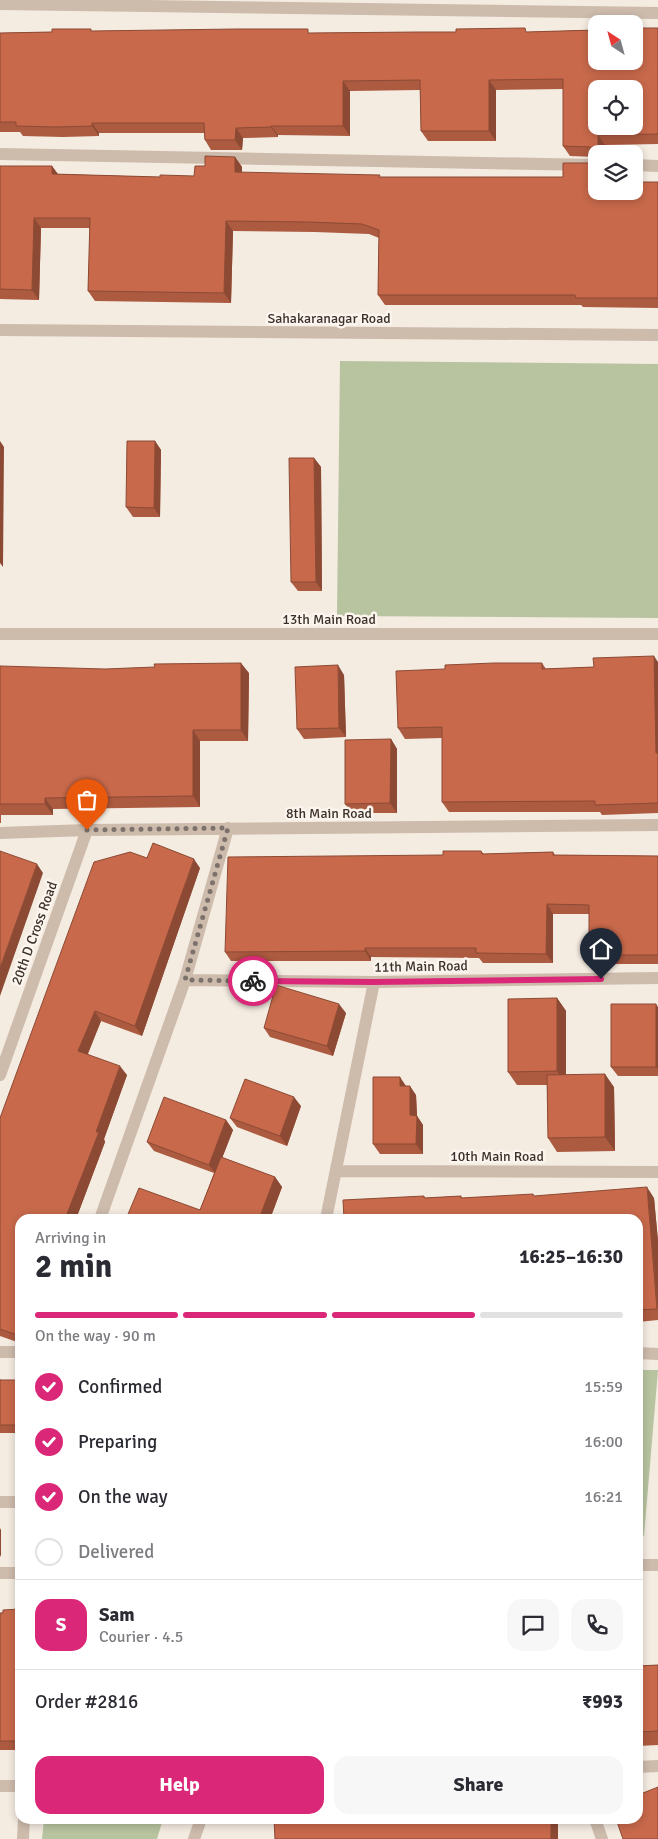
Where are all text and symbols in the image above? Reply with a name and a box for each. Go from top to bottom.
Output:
north arrow [588,15,642,70]
map controls [588,15,643,200]
button: locate [588,80,643,135]
button: layers [588,145,643,200]
street label: Sahakaranagar Road [267,310,391,327]
street label: 13th Main Road [282,611,376,628]
pin [66,779,108,830]
icon: bag [73,786,101,814]
street label: 8th Main Road [286,805,372,822]
street label: 20th D Cross Road [8,879,61,987]
pin [580,928,622,979]
icon: home [587,935,615,963]
courier [228,956,278,1006]
street label: 11th Main Road [374,957,468,976]
icon: bike [239,967,267,995]
street label: 10th Main Road [450,1148,544,1165]
text: Arriving in [35,1228,106,1248]
text: 16:25–16:30 [519,1245,623,1269]
text: 2 min [35,1247,112,1286]
text: On the way · 90 m [35,1326,156,1346]
icon: check [35,1373,63,1401]
text: Confirmed [78,1375,162,1399]
text: 15:59 [584,1377,623,1397]
icon: check [35,1428,63,1456]
text: Preparing [78,1430,157,1454]
text: 16:00 [584,1432,623,1452]
icon: check [35,1483,63,1511]
text: On the way [78,1485,168,1509]
text: 16:21 [584,1487,623,1507]
text: Delivered [78,1540,154,1564]
button: chat [507,1599,559,1651]
button: phone [571,1599,623,1651]
text: Sam [99,1603,135,1627]
text: S [56,1613,66,1637]
text: Courier · 4.5 [99,1627,183,1647]
text: Order #2816 [35,1690,138,1714]
text: ₹993 [582,1690,623,1714]
button: Help [35,1756,324,1814]
button: Share [334,1756,623,1814]

